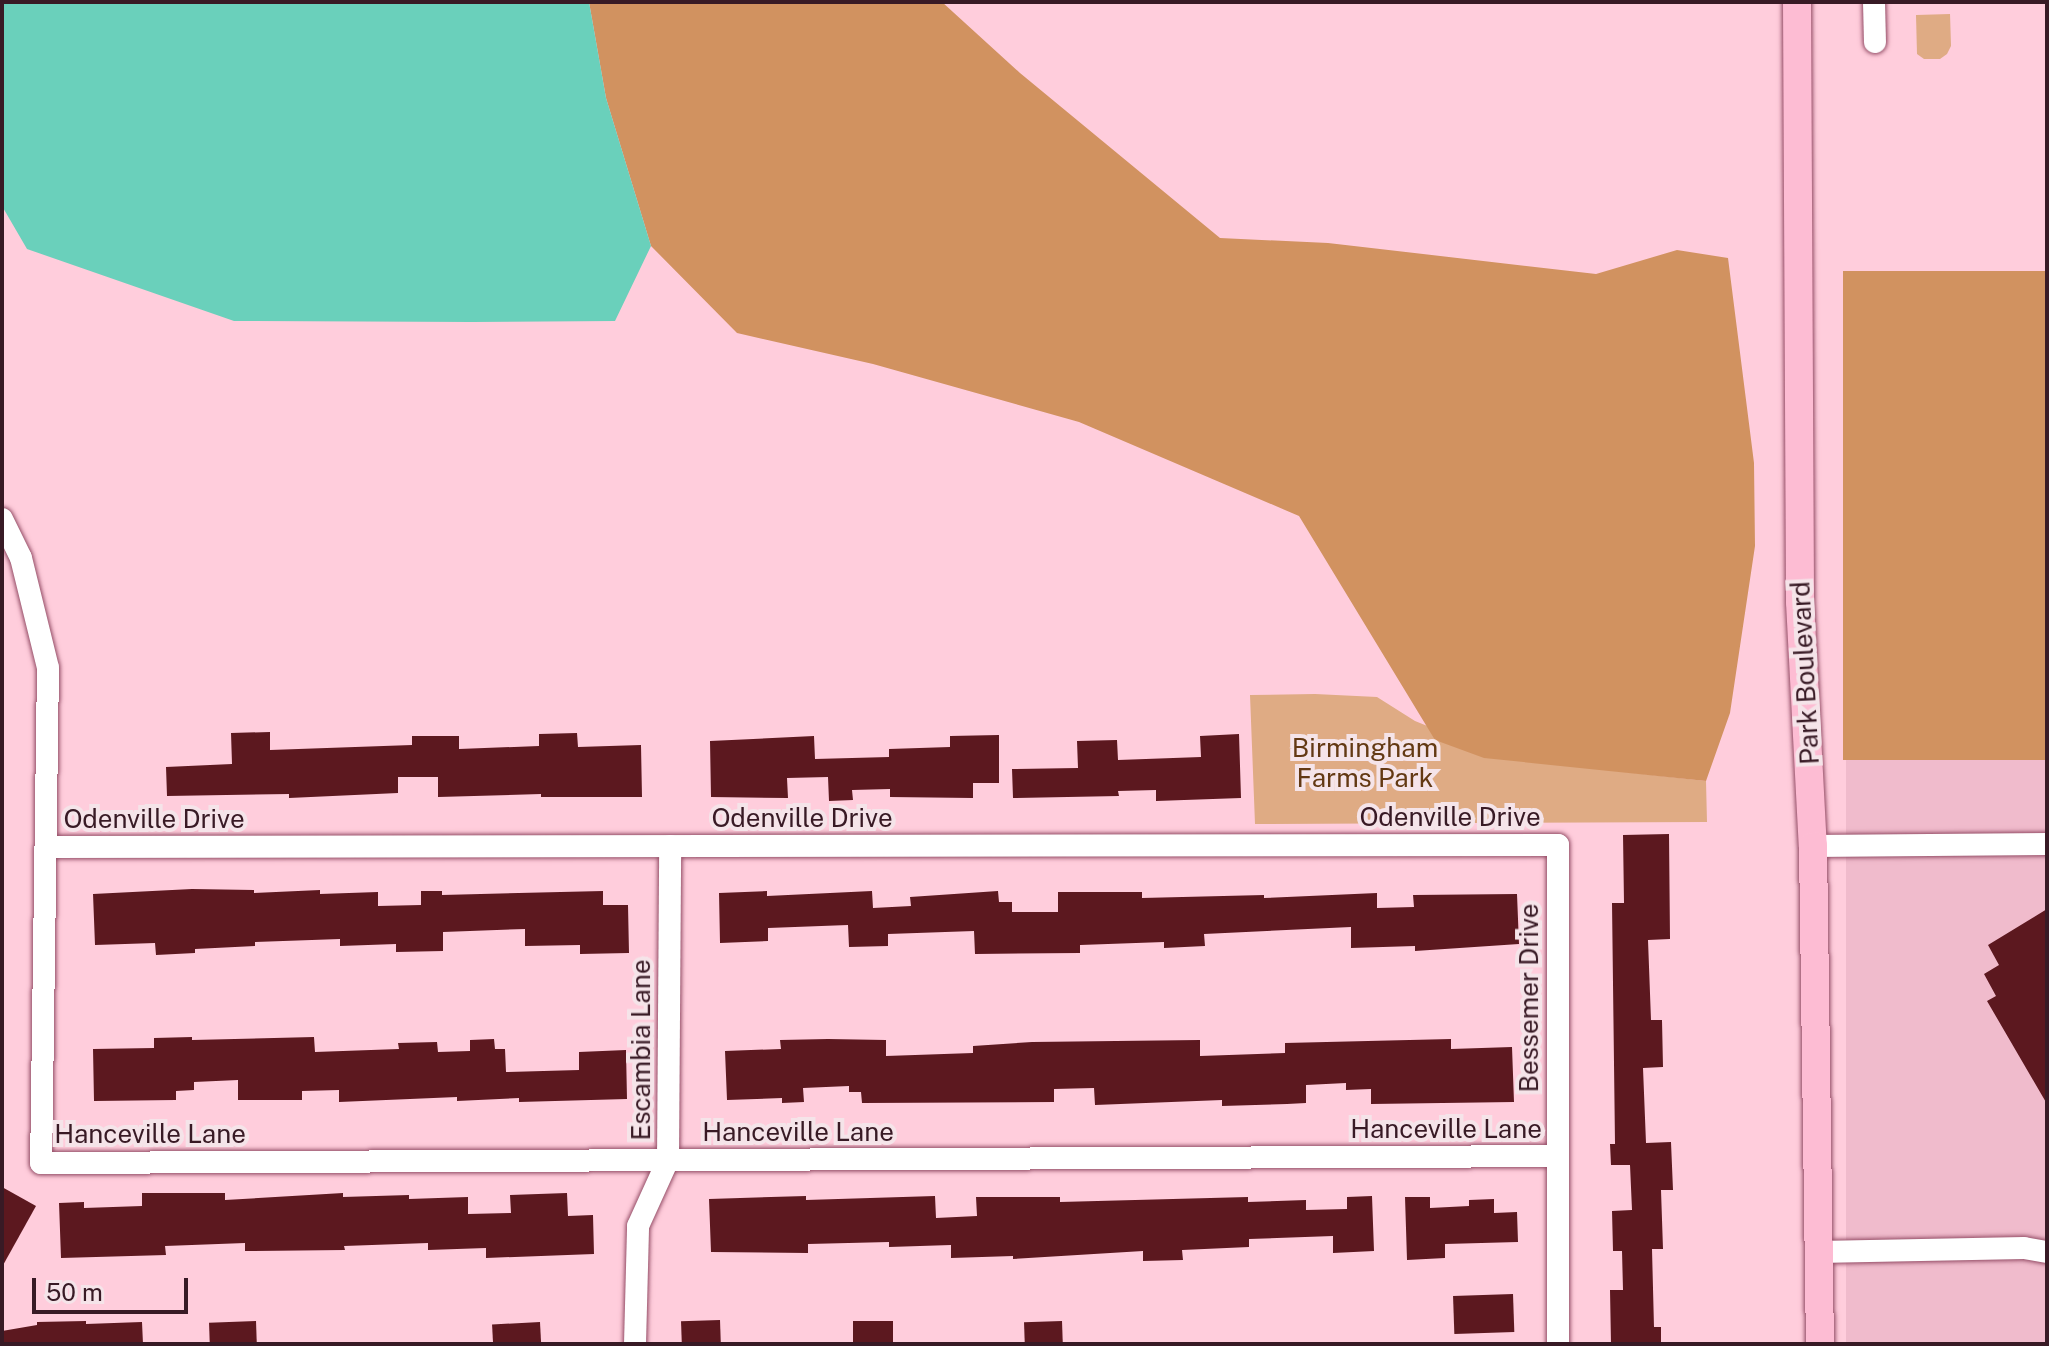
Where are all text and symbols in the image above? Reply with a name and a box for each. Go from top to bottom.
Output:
street label: Park Boulevard [1785,581,1825,765]
park label: Birmingham Farms Park [1292,732,1438,794]
street label: Odenville Drive [1359,801,1541,833]
street label: Odenville Drive [711,802,893,834]
street label: Odenville Drive [63,803,245,835]
street label: Bessemer Drive [1513,903,1545,1093]
street label: Escambia Lane [625,959,657,1141]
street label: Hanceville Lane [1350,1113,1542,1145]
street label: Hanceville Lane [702,1116,894,1148]
street label: Hanceville Lane [54,1118,246,1150]
scale bar [36,1262,192,1312]
text: 50 m [46,1278,103,1306]

